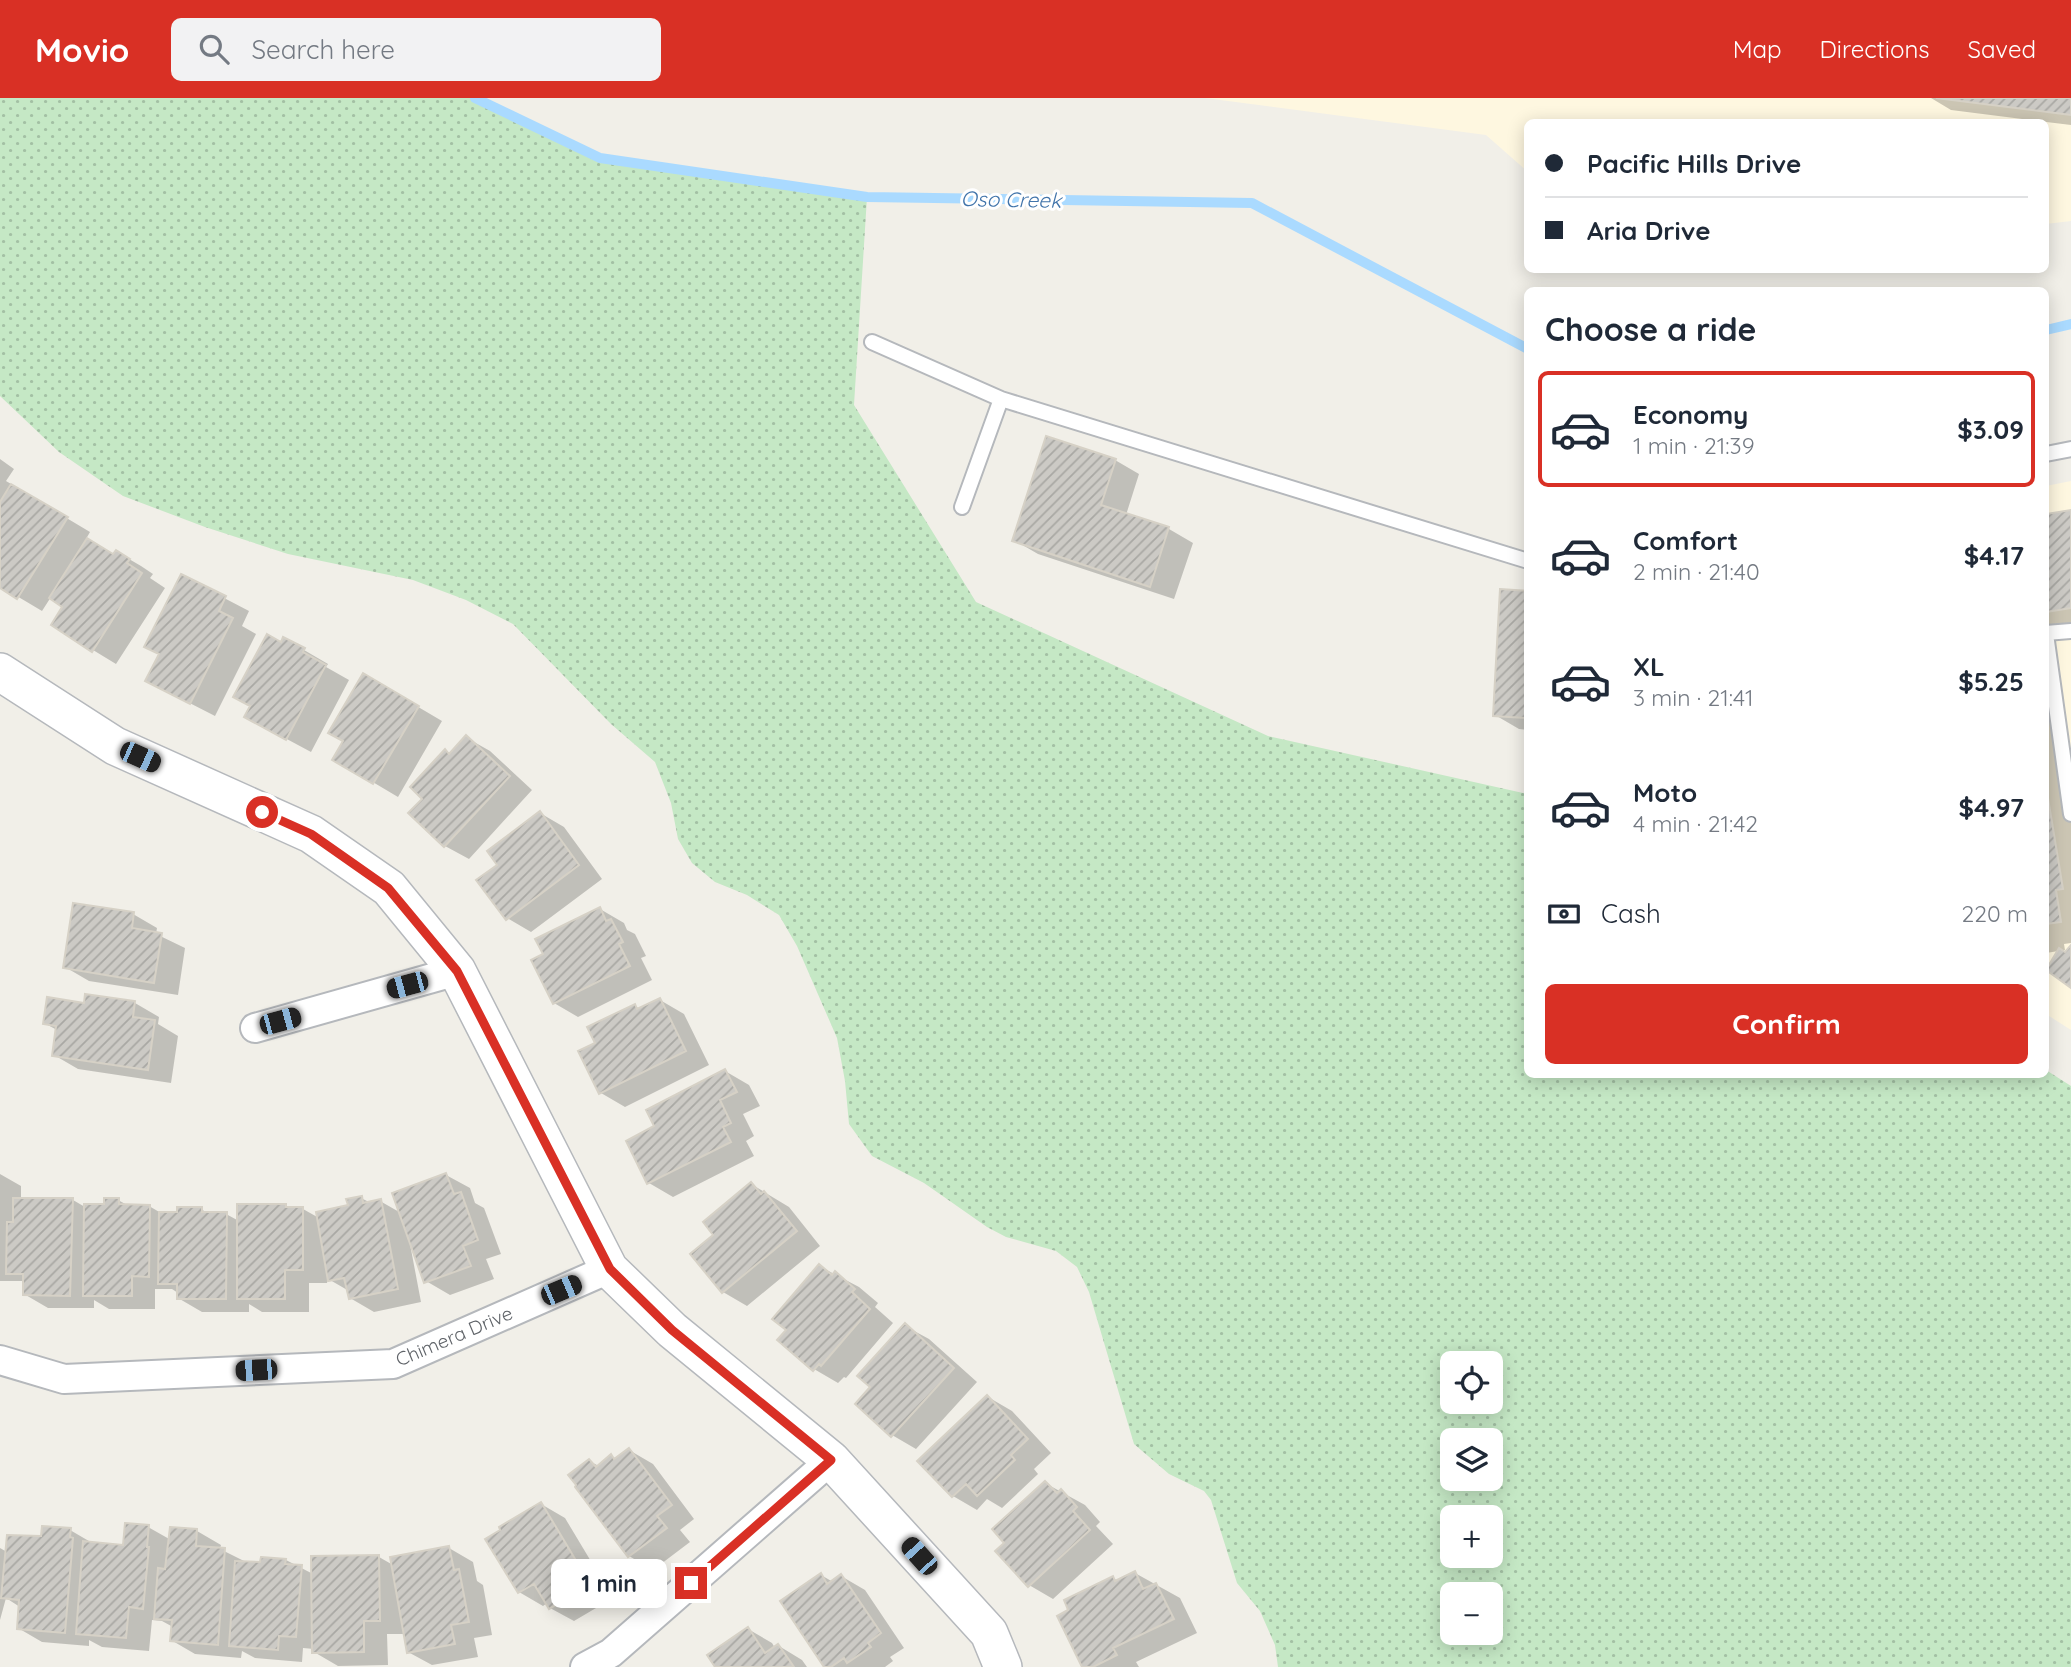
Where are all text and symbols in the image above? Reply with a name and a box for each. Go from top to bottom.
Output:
search box [171,18,661,81]
text: Movio [35,29,129,70]
icon: search [195,30,233,68]
text: Search here [251,33,395,66]
text: Map [1733,34,1782,64]
text: Directions [1820,34,1930,64]
text: Saved [1968,34,2036,64]
text: Pacific Hills Drive [1587,147,1801,180]
water label: Oso Creek [960,185,1063,213]
text: Aria Drive [1587,214,1710,247]
text: Choose a ride [1545,309,1757,349]
icon: car [1549,398,1612,461]
text: Economy [1633,398,1748,431]
text: $3.09 [1957,413,2024,446]
text: 1 min · 21:39 [1633,431,1754,460]
icon: car [1549,524,1612,587]
text: Comfort [1633,524,1738,557]
text: $4.17 [1964,539,2024,572]
text: 2 min · 21:40 [1633,557,1760,586]
icon: car [1549,650,1612,713]
text: XL [1633,650,1665,683]
text: $5.25 [1958,665,2024,698]
text: 3 min · 21:41 [1633,683,1754,712]
car [117,739,164,775]
icon: car [1549,776,1612,839]
text: Moto [1633,776,1697,809]
text: $4.97 [1958,791,2024,824]
route start [246,796,278,828]
text: 4 min · 21:42 [1633,809,1758,838]
icon: cash [1545,895,1583,933]
text: Cash [1601,897,1661,930]
text: 220 m [1962,899,2028,928]
car [384,969,431,1001]
button: Confirm [1545,984,2028,1064]
car [257,1005,304,1037]
car [538,1272,585,1308]
street label: Chimera Drive [392,1301,516,1371]
map controls [1440,1351,1503,1645]
button: locate [1440,1351,1503,1414]
car [235,1358,278,1382]
button: layers [1440,1428,1503,1491]
button: + [1440,1505,1503,1568]
car [898,1533,941,1579]
callout: 1 min [551,1558,666,1608]
route end [675,1567,707,1599]
text: 1 min [581,1569,637,1598]
button: − [1440,1582,1503,1645]

